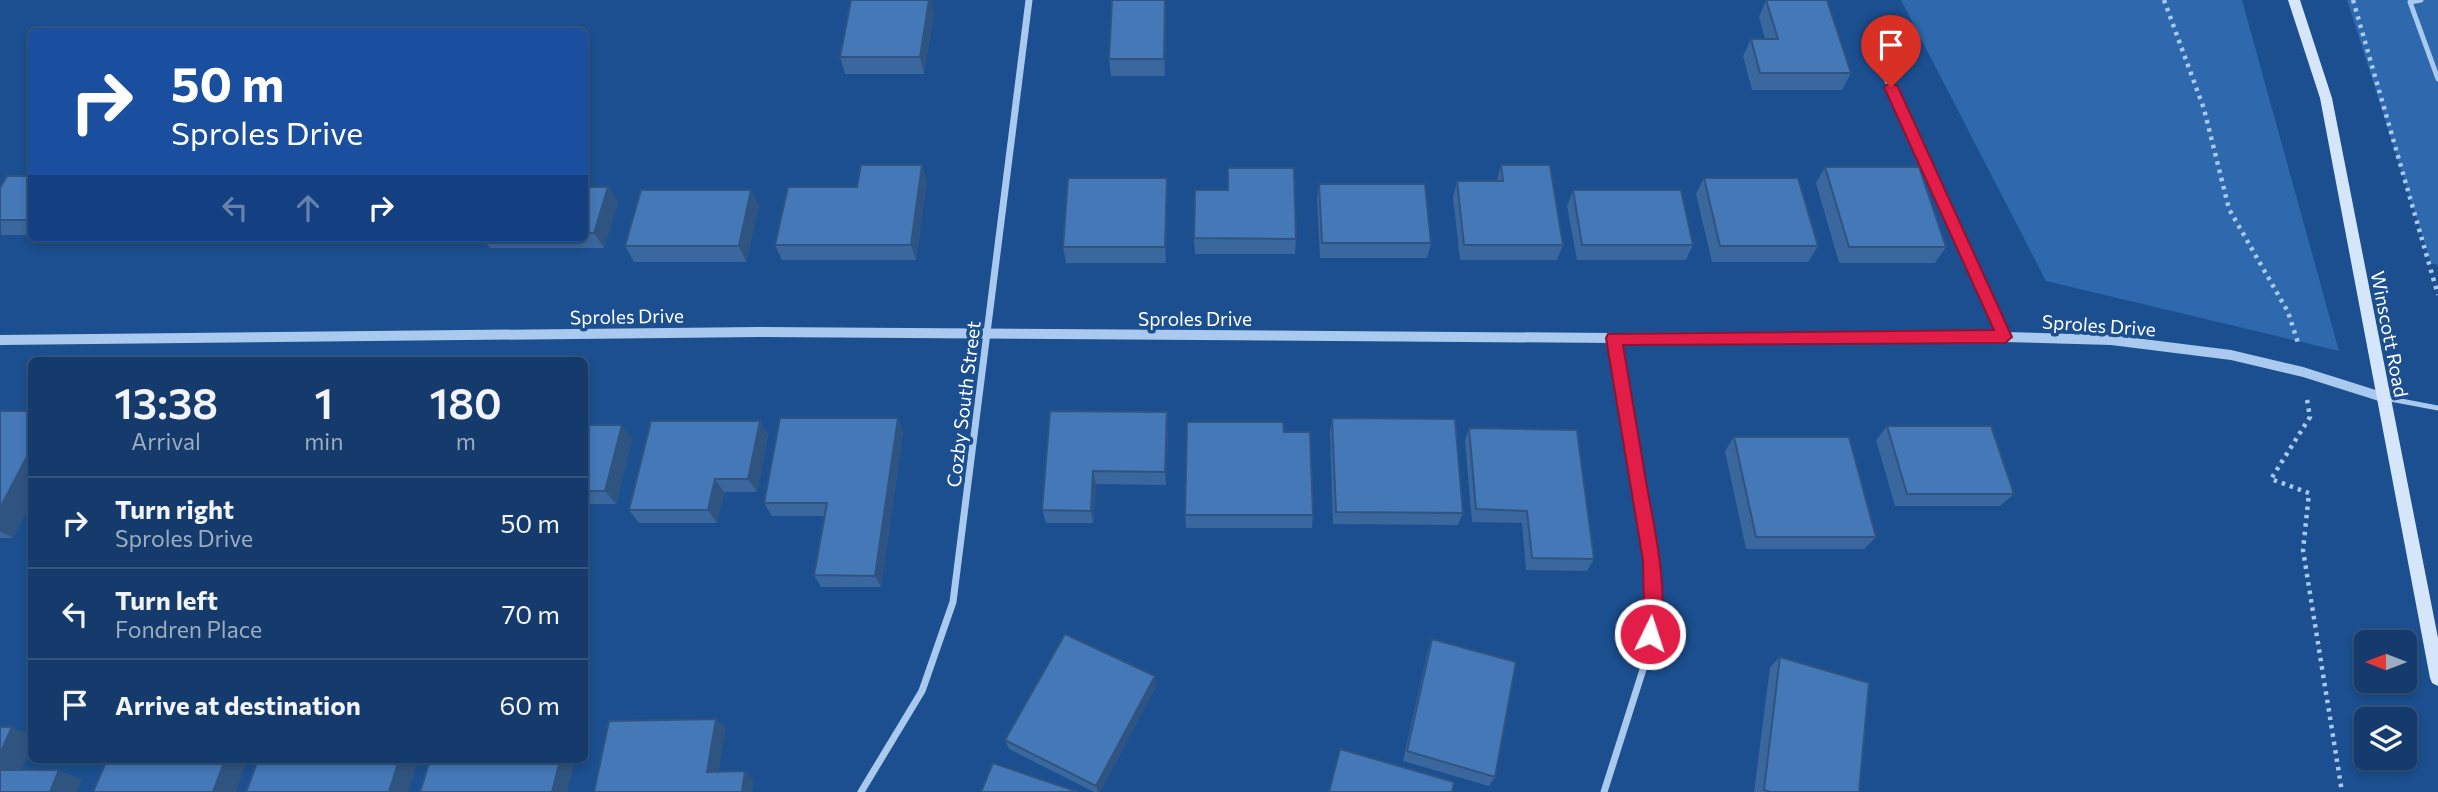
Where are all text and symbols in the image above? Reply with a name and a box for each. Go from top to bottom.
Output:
pin [1861,15,1921,87]
icon: arrive [1872,26,1910,64]
text: 50 m [171,52,284,112]
icon: right [56,56,147,147]
text: Sproles Drive [171,112,363,152]
icon: left [216,189,254,227]
icon: ahead [289,189,327,227]
icon: right [362,189,400,227]
street label: Winscott Road [2366,269,2414,399]
street label: Sproles Drive [570,304,684,328]
street label: Sproles Drive [1138,307,1252,330]
street label: Sproles Drive [2041,310,2157,340]
street label: Cozby South Street [941,319,985,488]
text: 13:38 [114,376,218,428]
text: 1 [314,376,333,428]
text: 180 [430,376,502,428]
text: Arrival [131,427,201,455]
text: min [304,427,343,455]
text: m [456,427,476,455]
text: Turn right [115,493,234,524]
icon: right [56,504,94,542]
text: 50 m [500,507,560,538]
text: Sproles Drive [115,524,253,552]
text: Turn left [115,584,218,615]
icon: left [56,595,94,633]
position arrow [1613,597,1687,671]
text: 70 m [502,598,560,629]
text: Fondren Place [115,615,262,643]
north arrow [2354,630,2417,693]
map controls [2354,630,2417,770]
icon: arrive [56,686,94,724]
text: Arrive at destination [115,689,361,720]
text: 60 m [500,689,560,720]
button: layers [2354,707,2417,770]

